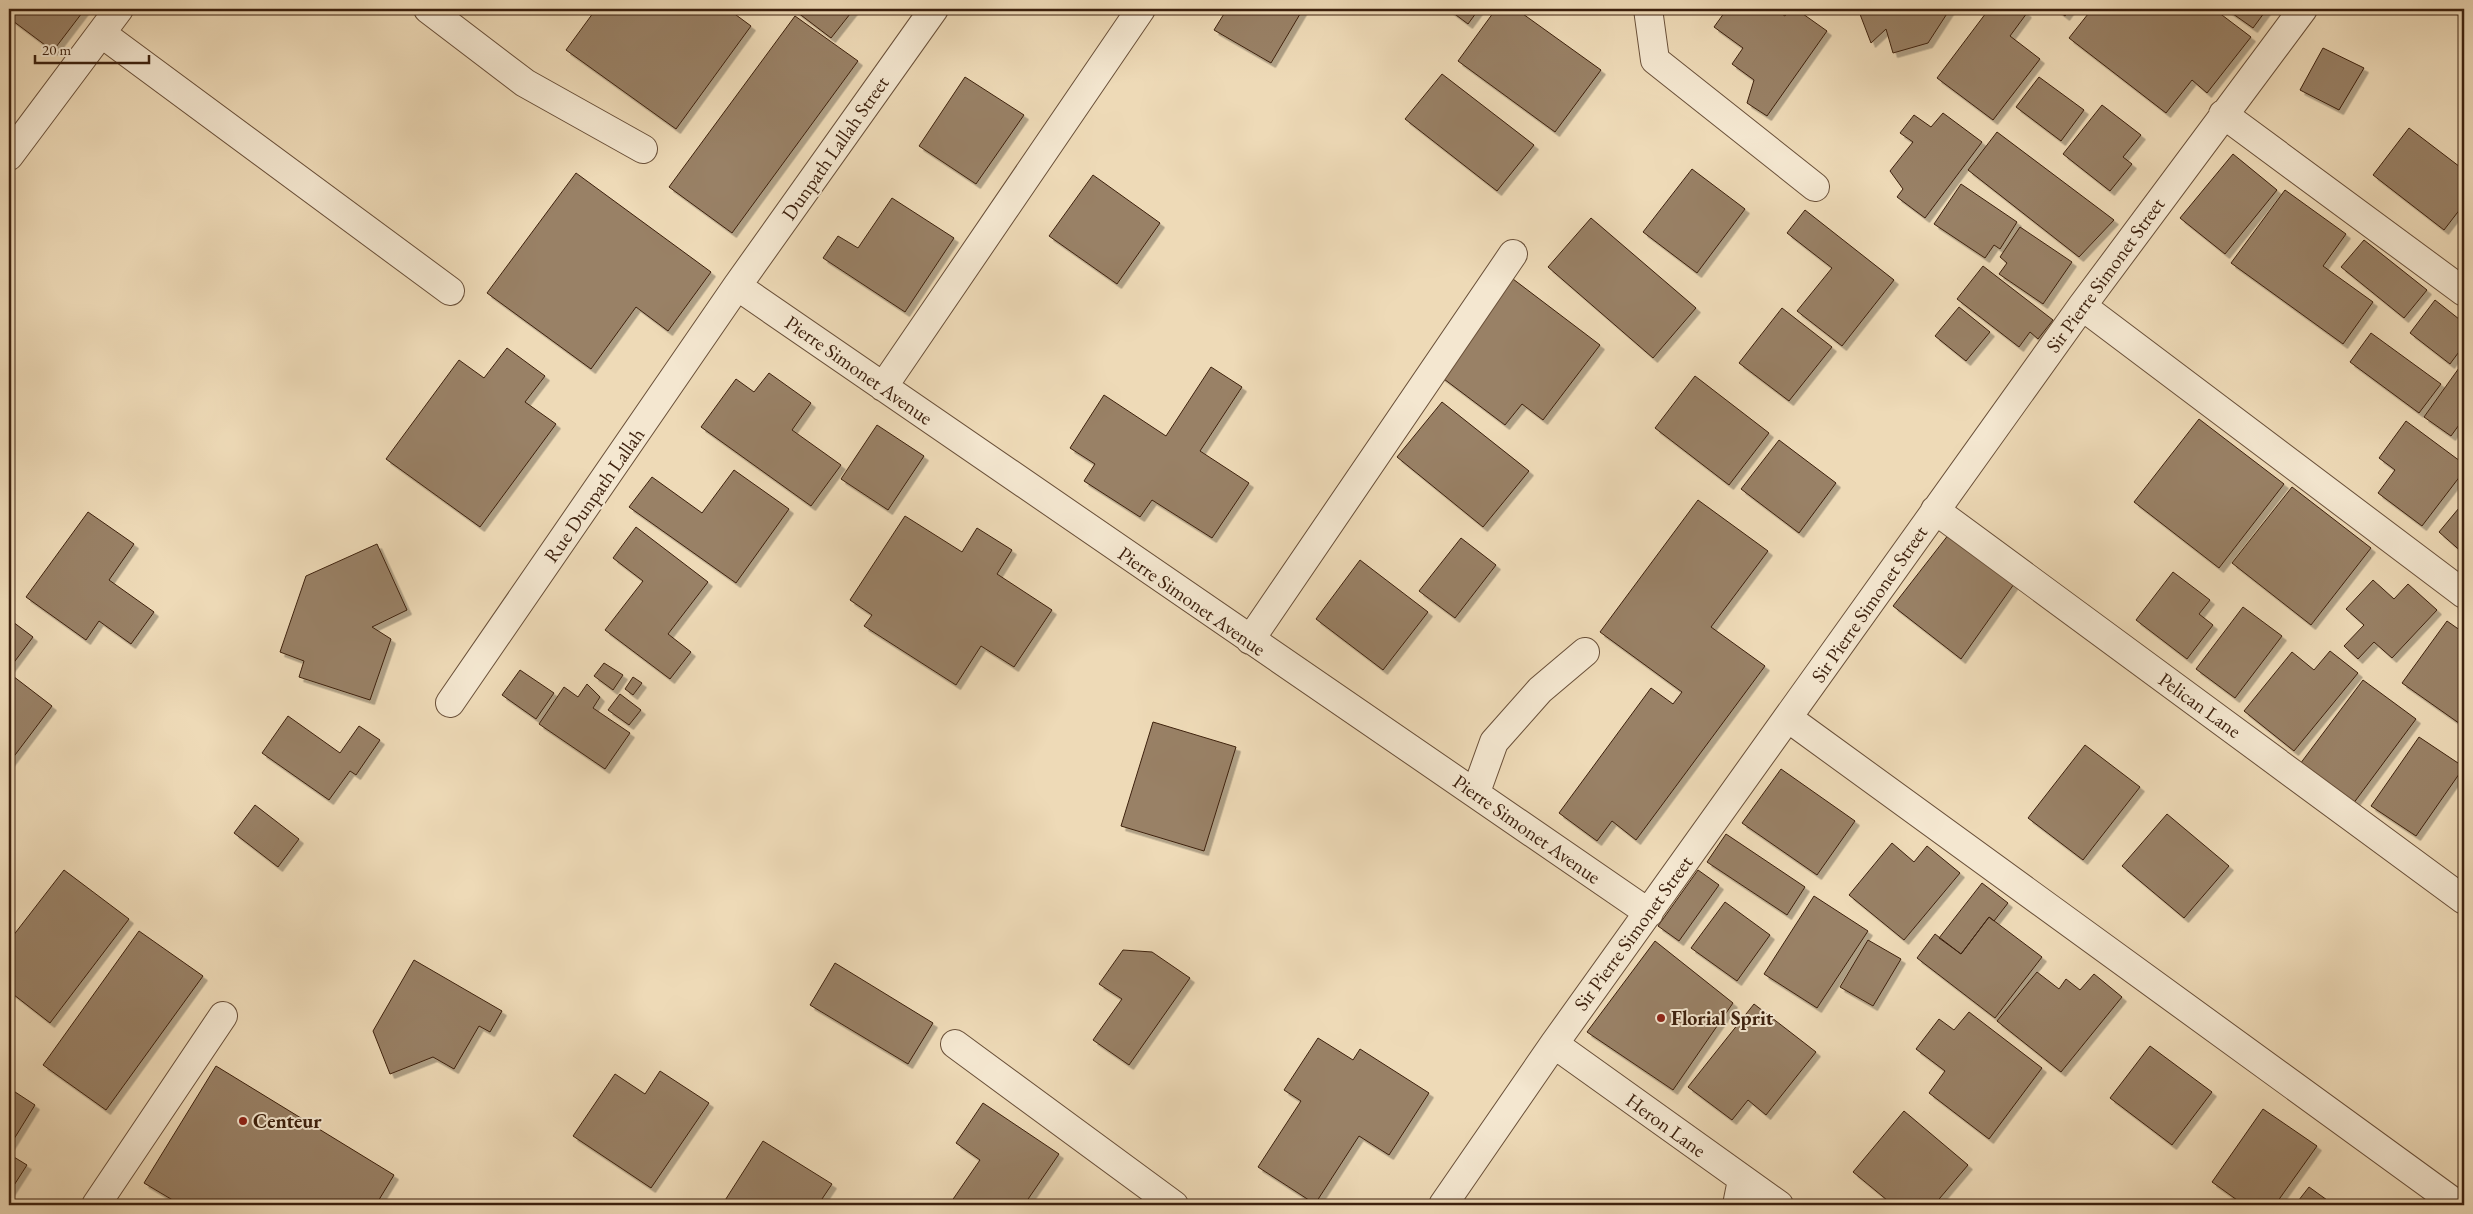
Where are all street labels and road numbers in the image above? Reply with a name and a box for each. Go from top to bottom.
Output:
street label: Dunpath Lallah Street [776,70,895,225]
street label: Sir Pierre Simonet Street [2040,192,2171,358]
street label: Pierre Simonet Avenue [780,309,938,431]
street label: Rue Dunpath Lallah [538,422,650,568]
street label: Sir Pierre Simonet Street [1805,520,1933,688]
street label: Pierre Simonet Avenue [1113,540,1271,662]
street label: Pelican Lane [2154,666,2247,744]
street label: Pierre Simonet Avenue [1448,768,1606,890]
street label: Sir Pierre Simonet Street [1568,850,1699,1016]
street label: Heron Lane [1621,1087,1711,1163]

